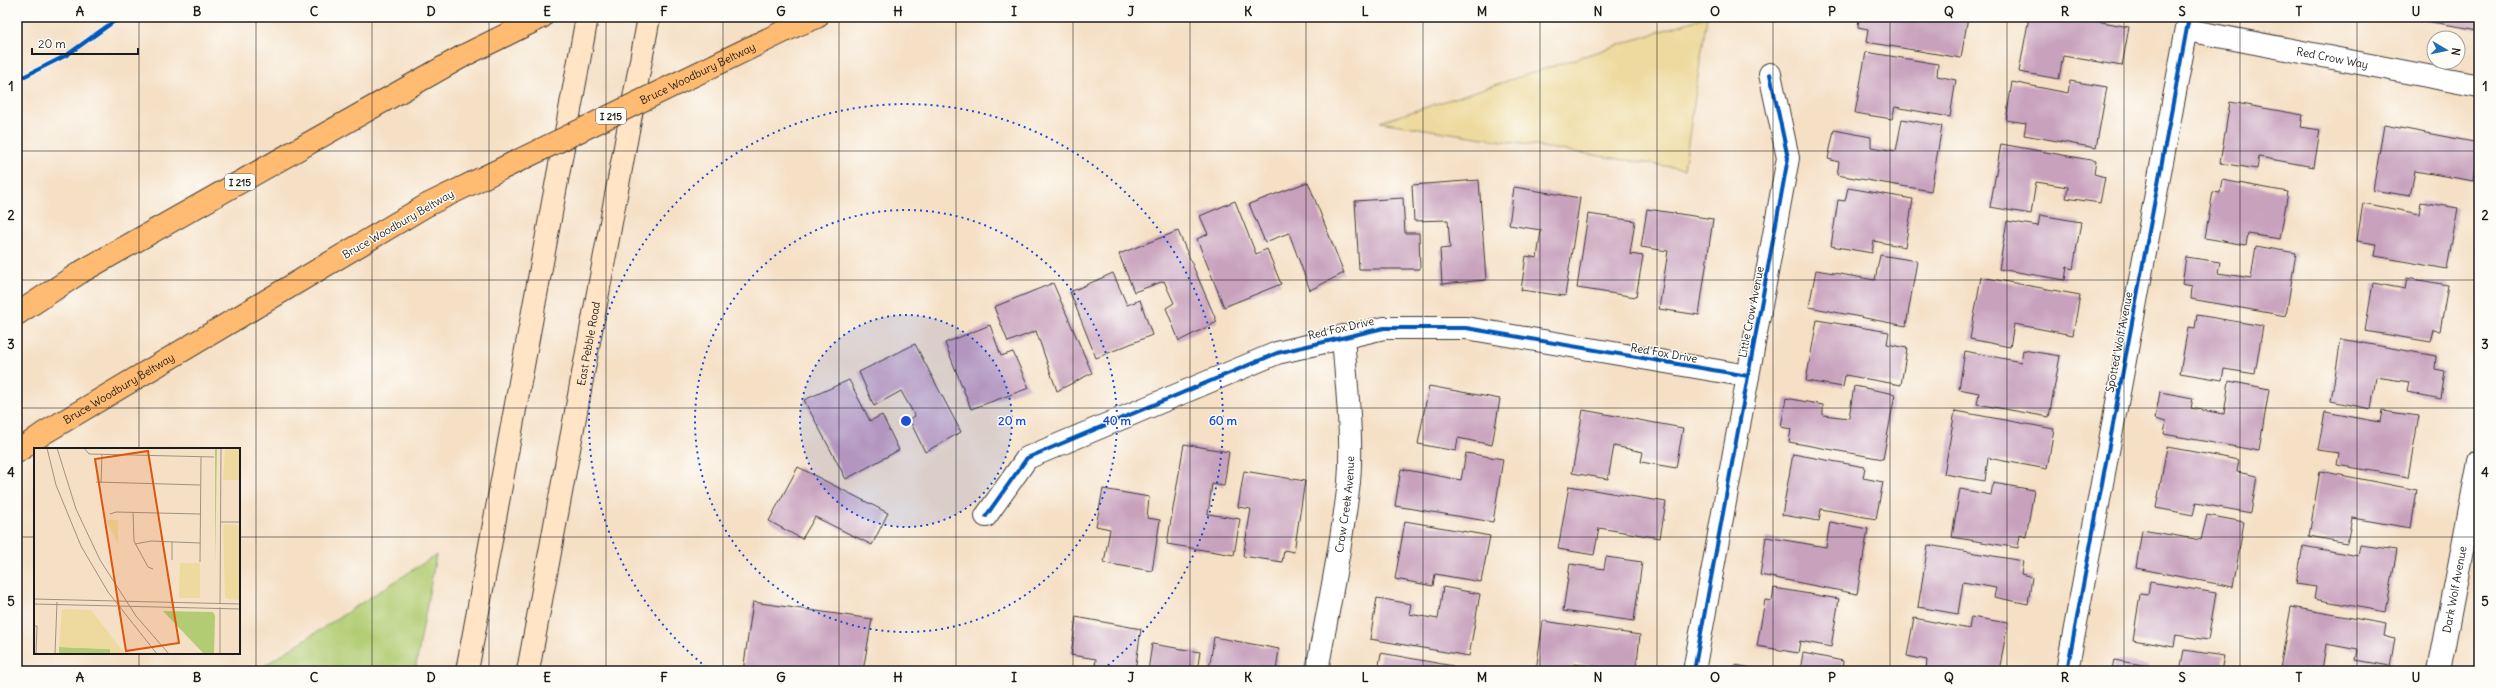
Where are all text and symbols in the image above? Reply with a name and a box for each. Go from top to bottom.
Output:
text: A [76,3,85,20]
text: B [193,3,202,20]
text: C [310,3,319,20]
text: D [426,3,436,20]
text: E [543,3,551,20]
text: F [660,3,668,20]
text: G [776,3,786,20]
text: H [893,3,903,20]
text: I [1011,3,1017,20]
text: J [1128,3,1135,20]
text: K [1244,3,1253,20]
text: L [1361,3,1369,20]
text: M [1477,3,1487,20]
text: N [1594,3,1602,20]
text: O [1710,3,1720,20]
text: P [1828,3,1836,20]
text: Q [1944,3,1954,20]
text: R [2061,3,2070,20]
text: S [2178,3,2186,20]
text: T [2296,3,2303,20]
text: U [2412,3,2420,20]
scale bar [32,30,138,56]
north arrow [2426,30,2466,70]
text: 20 m [38,36,66,51]
street label: Bruce Woodbury Beltway [638,39,758,107]
street label: Red Crow Way [2295,44,2370,72]
text: N [2448,47,2463,56]
text: 1 [8,78,14,95]
text: 1 [2482,78,2488,95]
road number: I 215 [596,108,626,124]
road number: I 215 [225,174,255,190]
street label: Bruce Woodbury Beltway [340,186,456,262]
text: 2 [7,207,15,224]
text: 2 [2481,207,2489,224]
street label: Little Crow Avenue [1735,265,1767,359]
street label: Spotted Wolf Avenue [2102,290,2136,393]
street label: East Pebble Road [574,300,603,387]
street label: Red Fox Drive [1306,314,1376,342]
text: 3 [7,336,15,353]
text: 3 [2481,336,2489,353]
street label: Red Fox Drive [1630,340,1699,366]
street label: Bruce Woodbury Beltway [61,350,177,427]
text: 20 m [998,413,1026,428]
text: 40 m [1103,413,1132,428]
text: 60 m [1209,413,1238,428]
centre of rings [899,414,913,428]
inset map [34,448,240,654]
street label: Crow Creek Avenue [1332,456,1357,554]
text: 4 [7,464,15,481]
text: 4 [2481,464,2489,481]
street label: Dark Wolf Avenue [2439,545,2470,634]
text: 5 [7,593,15,610]
text: 5 [2481,593,2489,610]
text: A [76,669,85,686]
text: B [193,669,202,686]
text: C [310,669,319,686]
text: D [426,669,436,686]
text: E [543,669,551,686]
text: F [660,669,668,686]
text: G [776,669,786,686]
text: H [893,669,903,686]
text: I [1011,669,1017,686]
text: J [1128,669,1135,686]
text: K [1244,669,1253,686]
text: L [1361,669,1369,686]
text: M [1477,669,1487,686]
text: N [1594,669,1602,686]
text: O [1710,669,1720,686]
text: P [1828,669,1836,686]
text: Q [1944,669,1954,686]
text: R [2061,669,2070,686]
text: S [2178,669,2186,686]
text: T [2296,669,2303,686]
text: U [2412,669,2420,686]

